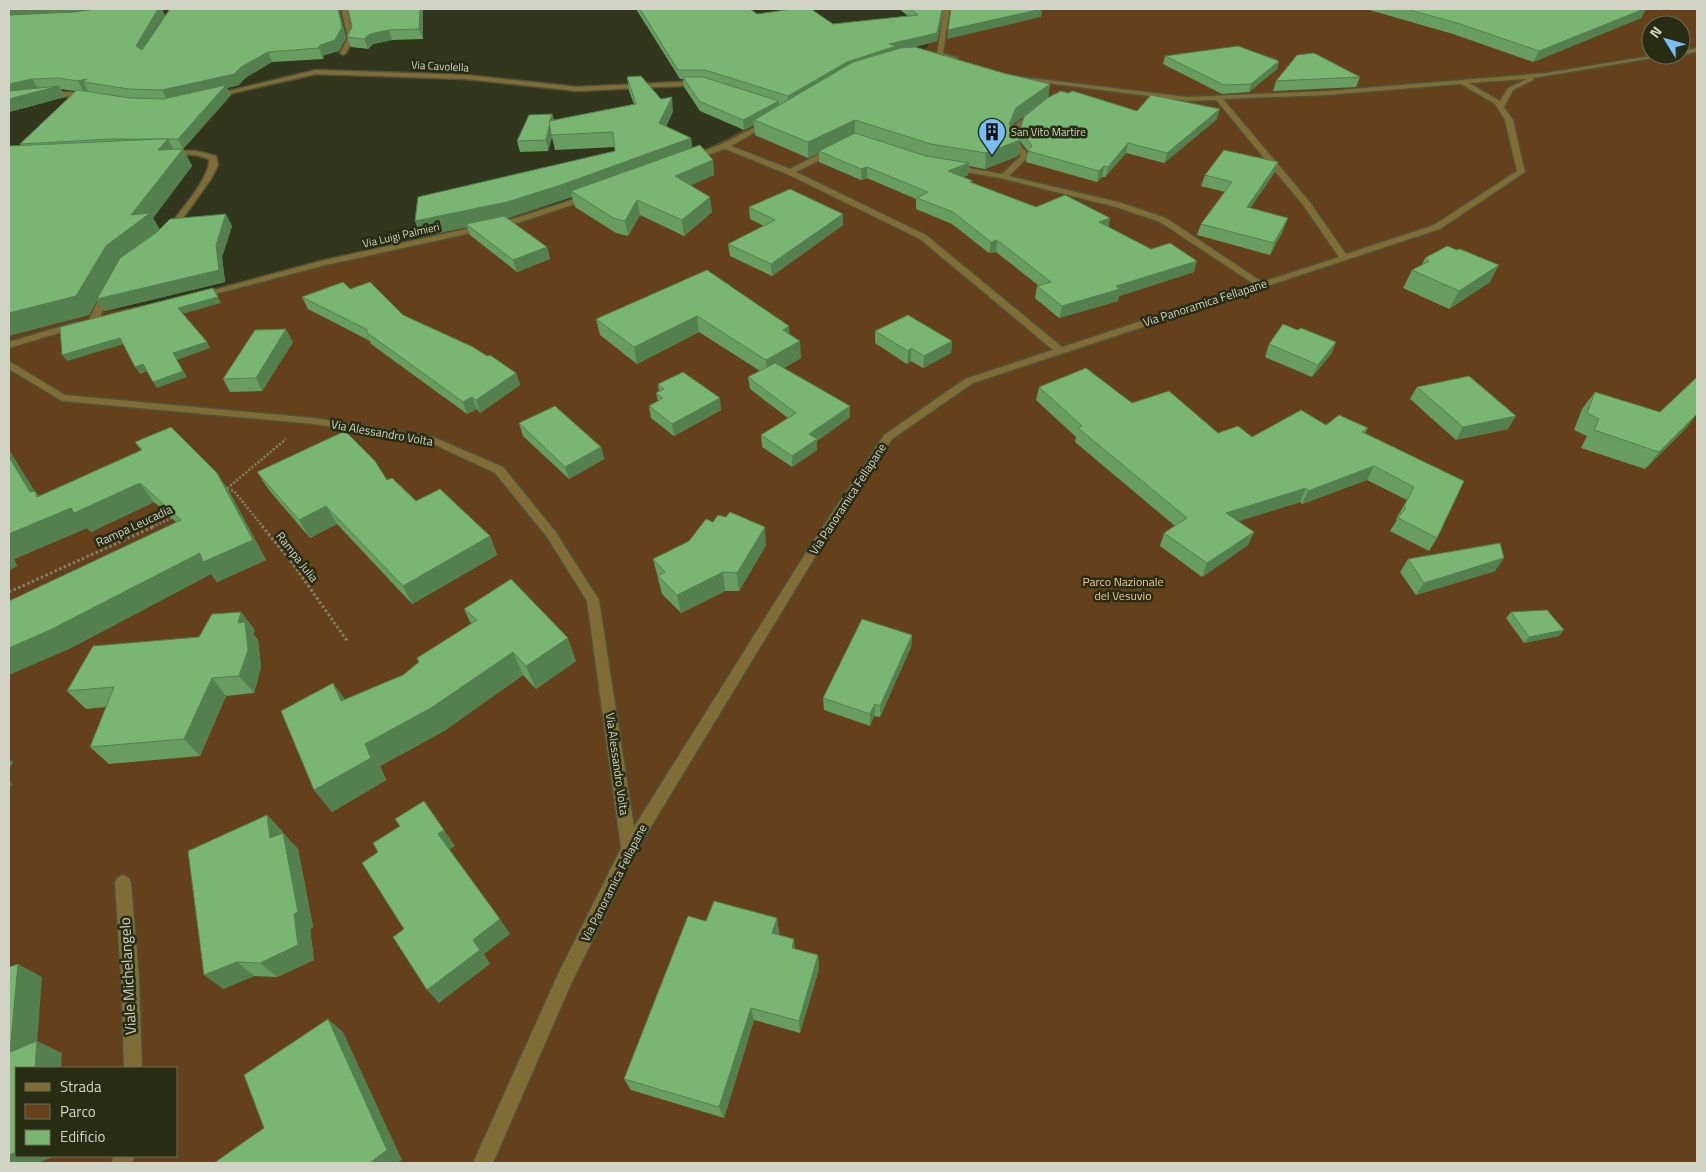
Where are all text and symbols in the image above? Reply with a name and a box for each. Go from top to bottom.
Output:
north arrow [1641,15,1691,65]
text: N [1644,22,1667,42]
street label: Via Cavolella [411,56,470,76]
building icon: San Vito Martire [977,117,1007,156]
place label: San Vito Martire [1011,124,1086,140]
street label: Via Luigi Palmieri [361,218,441,252]
street label: Via Panoramica Fellapane [1140,273,1269,332]
street label: Via Alessandro Volta [330,414,435,451]
street label: Via Panoramica Fellapane [804,439,891,558]
street label: Rampa Leucadia [92,499,175,552]
street label: Rampa Julia [272,527,323,586]
park label: Parco Nazionale del Vesuvio [1082,572,1164,605]
street label: Via Alessandro Volta [601,712,634,816]
street label: Via Panoramica Fellapane [576,821,651,945]
street label: Viale Michelangelo [113,917,142,1035]
legend [15,1067,178,1157]
text: Strada [60,1075,102,1098]
text: Parco [60,1100,96,1123]
text: Edificio [60,1125,105,1148]

